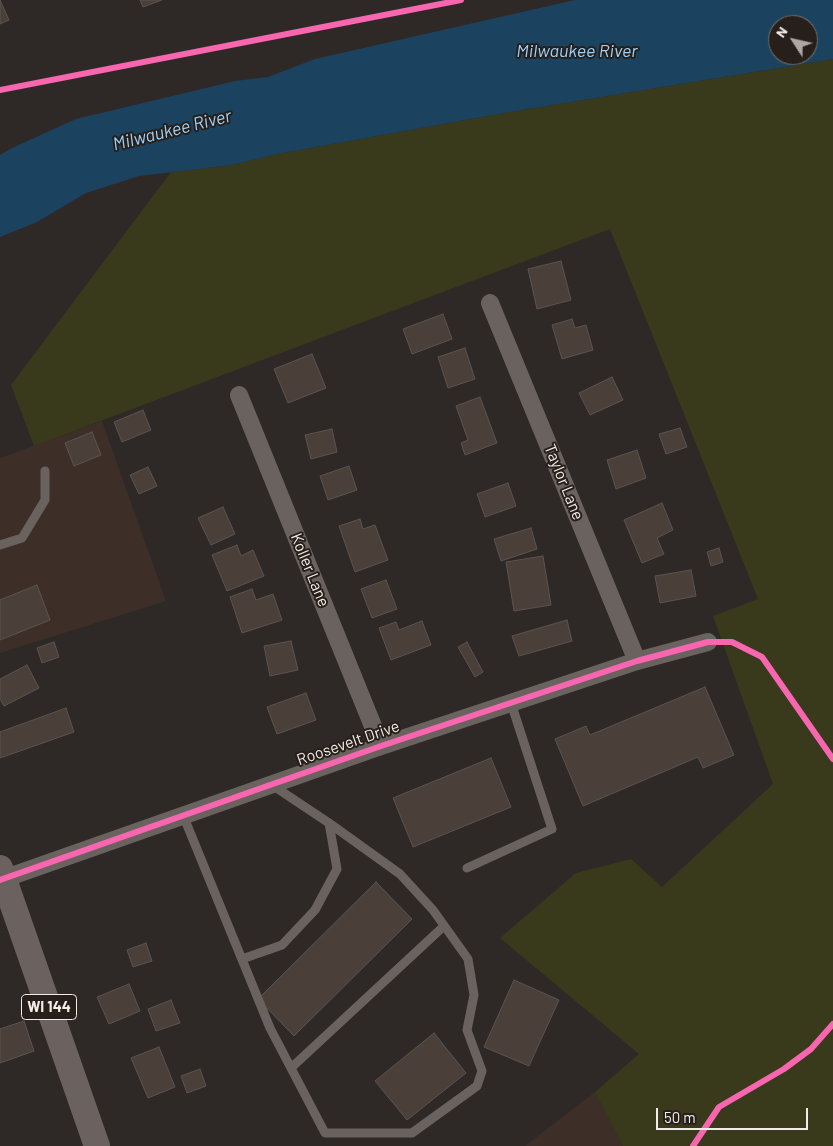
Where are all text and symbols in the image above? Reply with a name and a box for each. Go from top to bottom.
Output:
north arrow [768,15,818,65]
text: N [771,23,791,40]
water label: Milwaukee River [516,40,638,62]
water label: Milwaukee River [111,105,233,155]
street label: Taylor Lane [540,441,588,523]
street label: Koller Lane [287,530,333,610]
street label: Roosevelt Drive [294,716,402,770]
road number: WI 144 [22,994,76,1020]
scale bar [658,1098,810,1130]
text: 50 m [664,1108,696,1126]

